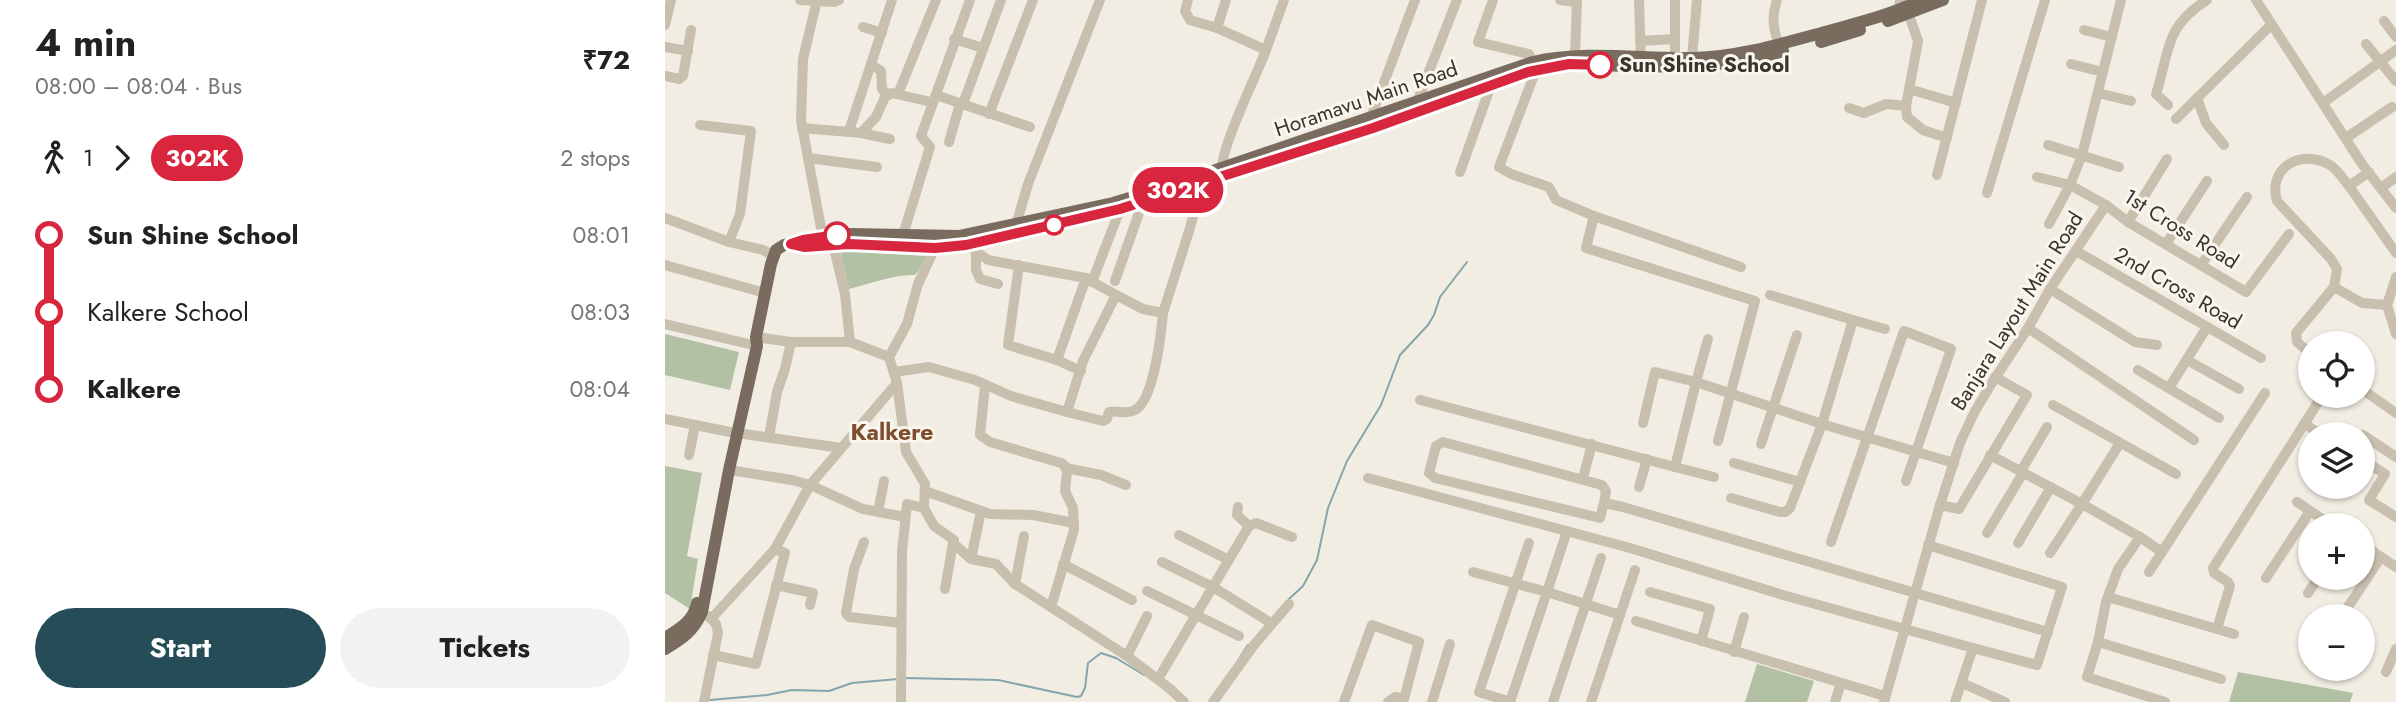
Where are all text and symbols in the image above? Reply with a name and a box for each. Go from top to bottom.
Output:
text: 4 min [35,15,136,70]
text: ₹72 [582,41,630,79]
place label: Sun Shine School [1619,50,1790,80]
marker: Sun Shine School [1587,52,1613,78]
street label: Horamavu Main Road [1270,54,1462,144]
text: 08:00 – 08:04 · Bus [35,69,242,103]
icon: walk [35,139,73,177]
icon: forward [103,139,141,177]
text: 302K [165,140,229,175]
text: 1 [83,141,93,175]
text: 2 stops [560,141,630,175]
line badge: 302K [1129,167,1227,213]
text: 302K [1146,172,1210,207]
street label: 1st Cross Road [2118,182,2244,276]
street label: Banjara Layout Main Road [1944,206,2090,416]
unlabelled marker [1044,215,1064,235]
text: Sun Shine School [87,216,298,254]
text: 08:01 [573,218,630,252]
unlabelled marker [824,222,850,248]
street label: 2nd Cross Road [2109,239,2247,337]
text: Kalkere School [87,293,249,331]
text: 08:03 [570,295,630,329]
map controls [2298,331,2375,681]
button: locate [2298,331,2375,408]
text: Kalkere [87,370,181,408]
text: 08:04 [570,372,630,406]
district label: Kalkere [850,415,934,449]
button: layers [2298,422,2375,499]
button: + [2298,513,2375,590]
button: − [2298,604,2375,681]
button: Start [35,608,326,688]
button: Tickets [340,608,630,688]

